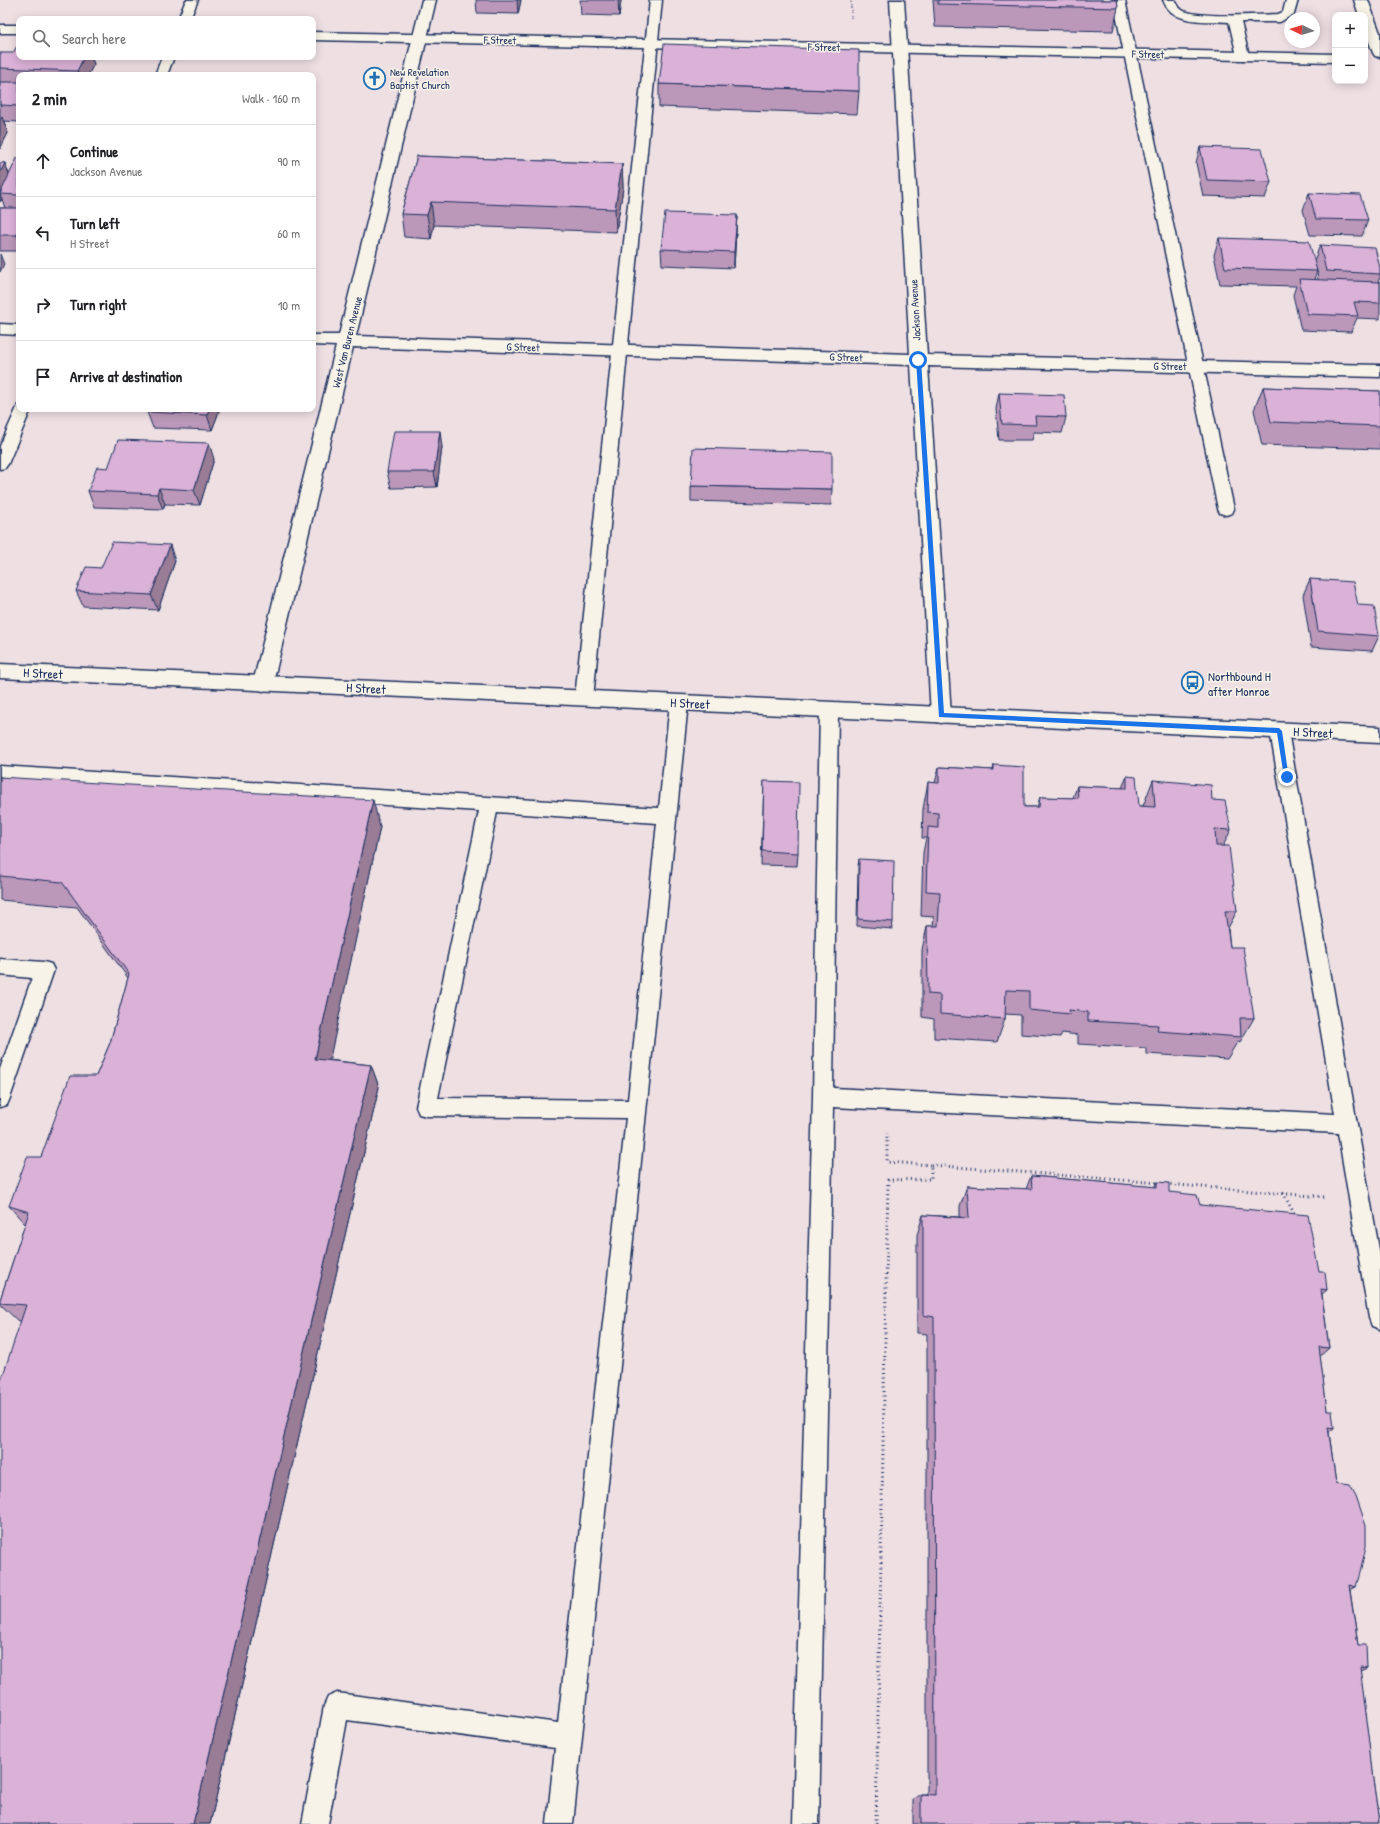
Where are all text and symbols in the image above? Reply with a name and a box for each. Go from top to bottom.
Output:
north arrow [1284,12,1320,48]
map controls [1332,12,1368,84]
button: + [1332,12,1368,48]
search box [16,16,316,60]
icon: search [30,27,52,49]
text: Search here [62,28,126,49]
street label: F Street [483,33,516,47]
street label: F Street [807,40,840,54]
street label: F Street [1131,47,1164,61]
button: − [1332,48,1368,84]
church icon: New Revelation Baptist Church [361,65,387,91]
place label: New Revelation Baptist Church [390,65,450,92]
text: 2 min [32,87,67,110]
text: Walk · 160 m [242,89,300,107]
text: Continue [70,141,118,162]
icon: ahead [32,150,54,172]
text: 90 m [278,152,300,170]
text: Jackson Avenue [70,162,142,180]
text: Turn left [70,213,120,234]
icon: left [32,222,54,244]
text: 60 m [277,224,300,242]
text: H Street [70,234,109,252]
street label: Jackson Avenue [906,278,924,341]
icon: right [32,294,54,316]
text: Turn right [70,294,126,315]
street label: West Van Buren Avenue [329,294,365,389]
text: 10 m [278,296,300,314]
street label: G Street [506,339,540,355]
street label: G Street [829,349,863,365]
route start [909,351,927,369]
street label: G Street [1153,359,1187,373]
icon: arrive [32,366,54,388]
text: Arrive at destination [70,366,182,387]
street label: H Street [23,663,64,683]
place label: Northbound H after Monroe [1208,667,1271,700]
bus stop icon: Northbound H after Monroe [1180,670,1206,696]
street label: H Street [346,678,387,698]
street label: H Street [670,693,711,713]
street label: H Street [1293,722,1334,742]
route end [1278,768,1296,786]

